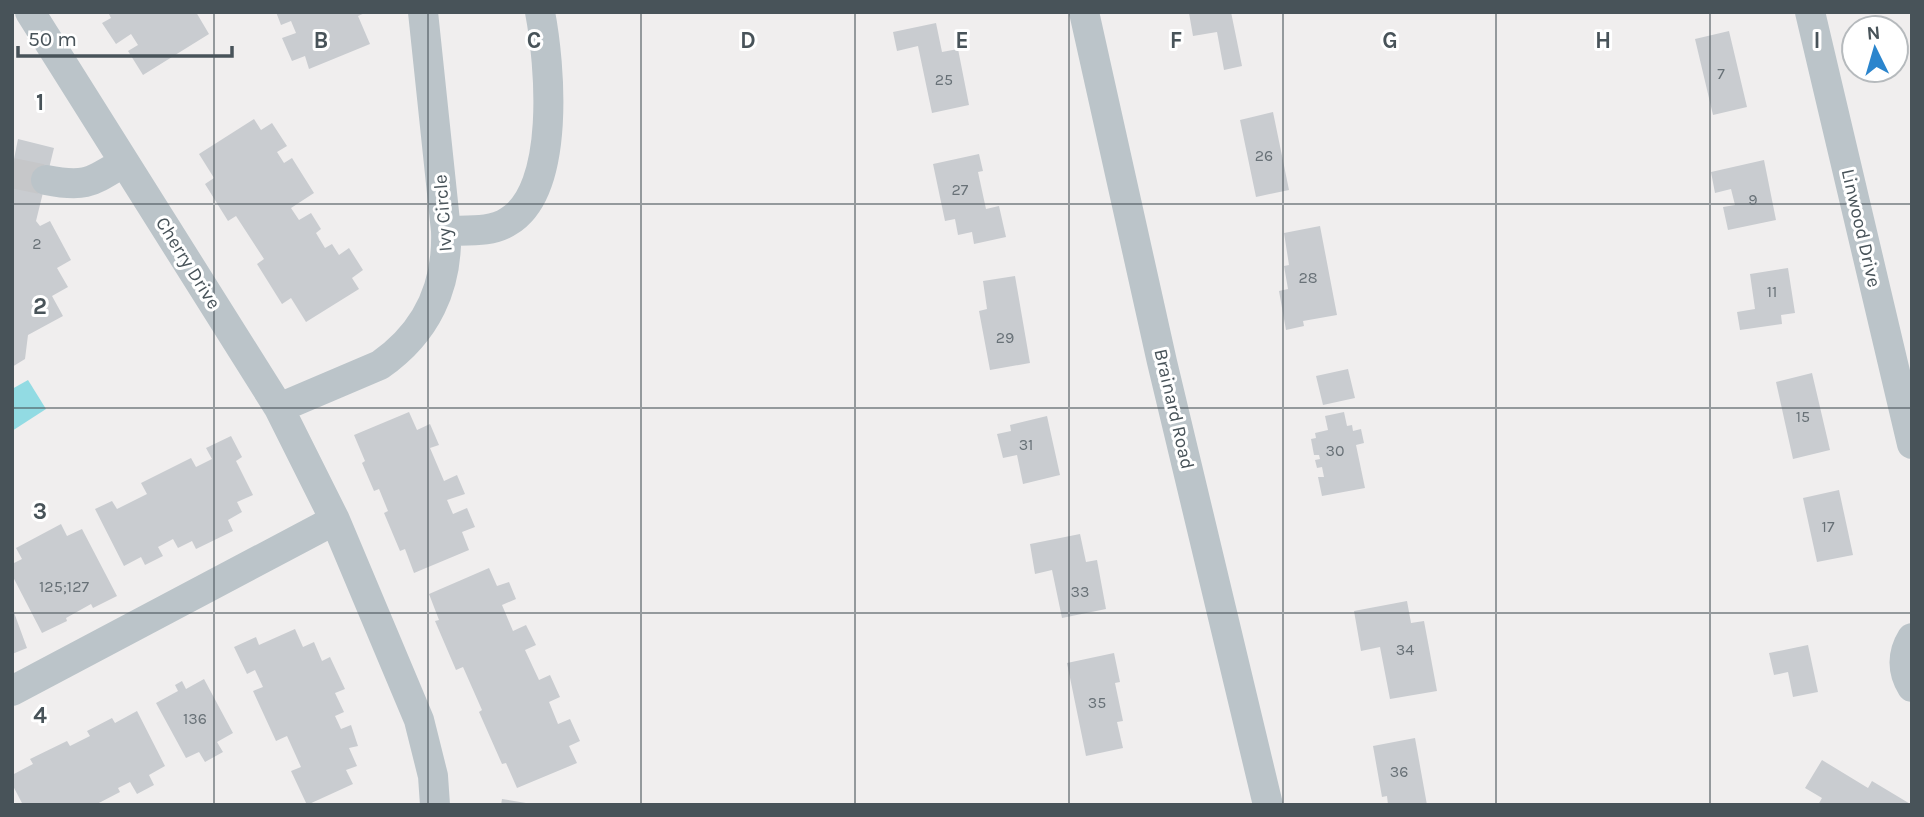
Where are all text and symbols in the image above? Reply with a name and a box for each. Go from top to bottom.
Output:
scale bar [18,14,231,58]
north arrow [1840,14,1910,84]
text: N [1866,22,1881,45]
text: 50 m [28,27,77,51]
text: B [314,27,328,54]
text: C [527,27,541,54]
text: D [740,27,756,54]
text: E [955,27,969,54]
text: F [1170,27,1182,54]
text: G [1382,27,1398,54]
text: H [1595,27,1611,54]
text: I [1813,27,1821,54]
house number: 7 [1717,64,1725,83]
house number: 25 [935,70,953,89]
text: 1 [36,89,44,116]
house number: 26 [1255,146,1273,165]
street label: Linwood Drive [1837,167,1885,289]
street label: Ivy Circle [429,174,457,252]
house number: 27 [952,180,969,199]
house number: 9 [1748,190,1758,209]
street label: Cherry Drive [151,213,225,313]
house number: 2 [32,234,42,253]
house number: 28 [1298,268,1318,287]
house number: 11 [1767,282,1777,301]
text: 2 [33,293,47,320]
house number: 29 [996,328,1014,347]
street label: Brainard Road [1149,347,1199,471]
house number: 15 [1796,407,1810,426]
house number: 31 [1019,435,1033,454]
house number: 30 [1326,441,1344,460]
text: 3 [33,498,47,525]
house number: 17 [1822,517,1835,536]
house number: 125;127 [39,577,89,596]
house number: 33 [1071,582,1089,601]
house number: 34 [1396,640,1414,659]
house number: 35 [1088,693,1106,712]
text: 4 [33,702,47,729]
house number: 136 [183,709,207,728]
house number: 36 [1390,762,1408,781]

